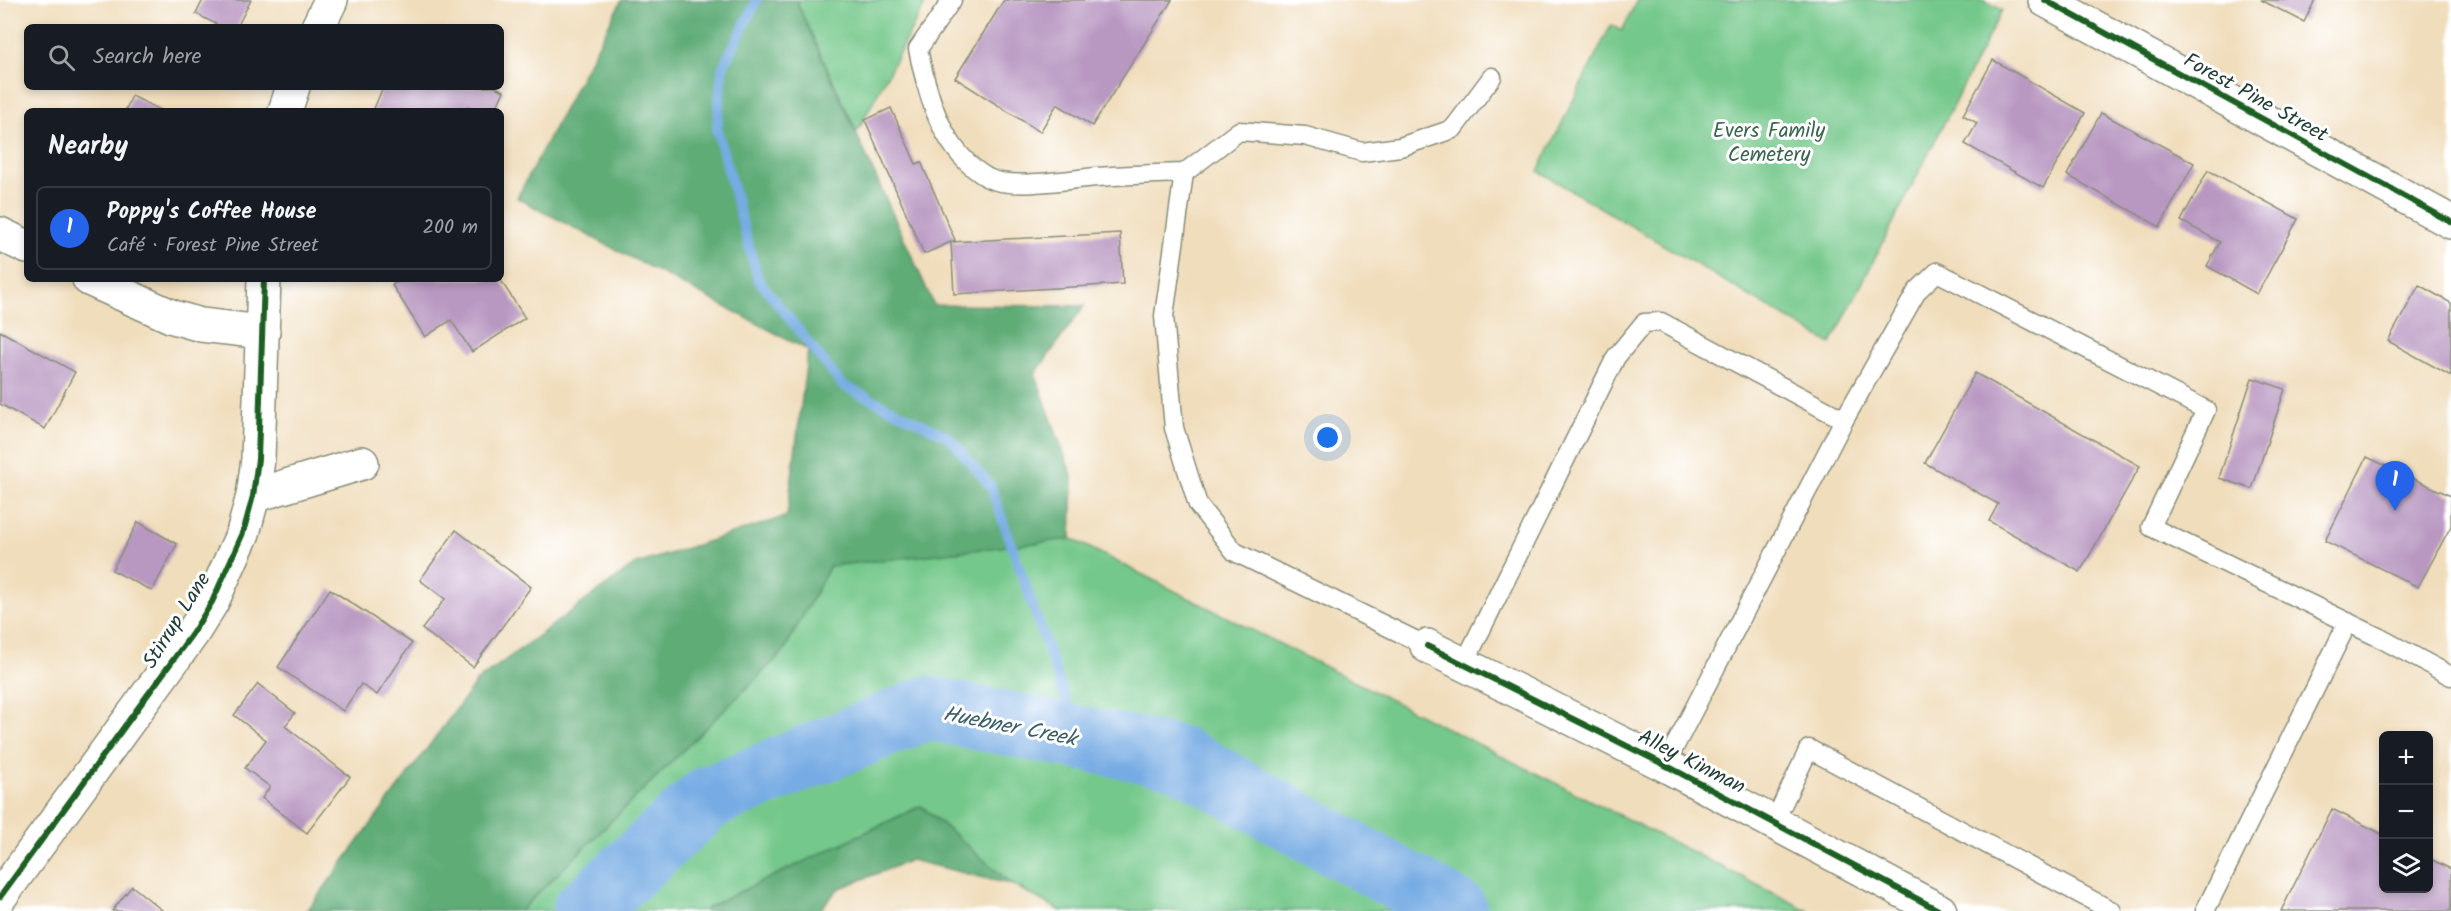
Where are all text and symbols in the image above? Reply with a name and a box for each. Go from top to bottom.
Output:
search box [24,24,504,90]
text: Search here [93,40,201,75]
icon: search [45,41,78,74]
street label: Forest Pine Street [2177,45,2334,152]
park label: Evers Family Cemetery [1713,115,1825,172]
text: Nearby [48,126,128,168]
text: Poppy's Coffee House [107,195,317,230]
text: 1 [66,212,73,244]
text: 200 m [422,212,478,244]
text: Café · Forest Pine Street [107,230,319,262]
your location [1313,423,1342,452]
pin: 1 [2376,462,2414,511]
street label: Stirrup Lane [134,565,220,676]
water label: Huebner Creek [940,697,1083,758]
street label: Alley Kinman [1632,721,1751,804]
map controls [2379,731,2433,893]
button: + [2379,731,2433,785]
button: − [2379,785,2433,839]
button: layers [2379,839,2433,893]

